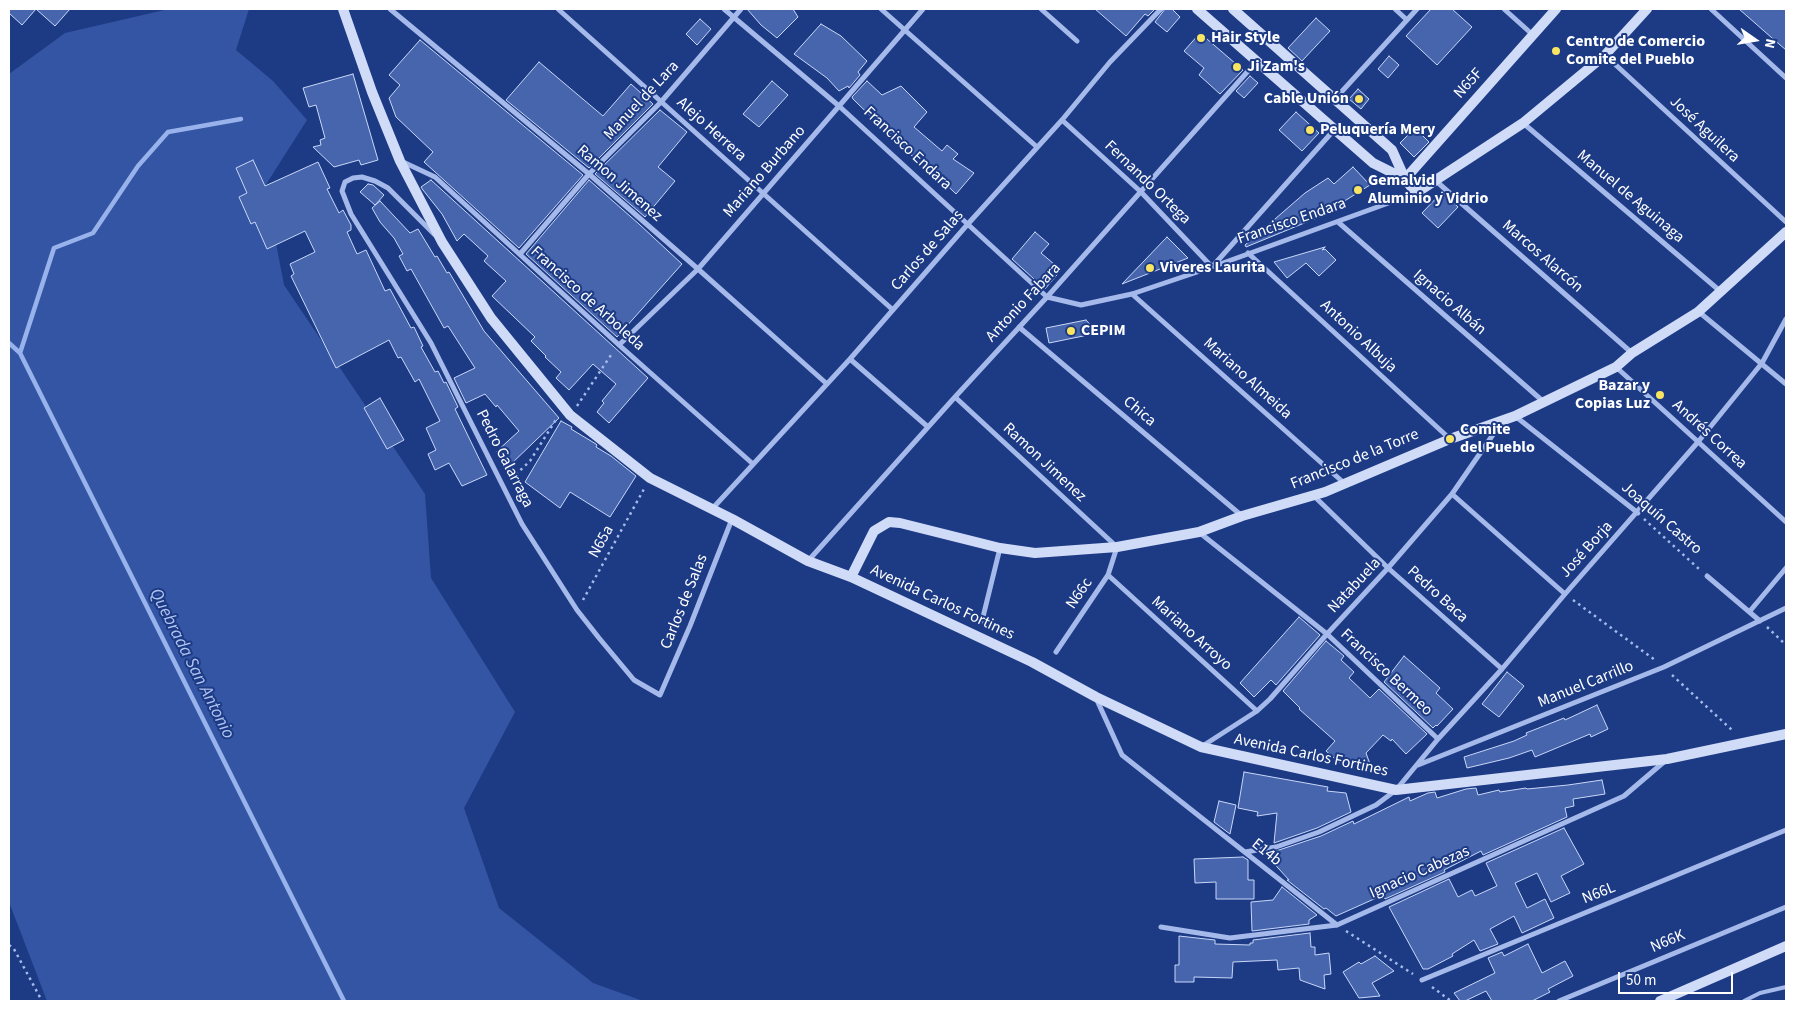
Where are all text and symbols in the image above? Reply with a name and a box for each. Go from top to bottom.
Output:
north arrow [1730,15,1780,65]
place label: Hair Style [1211,28,1280,48]
marker: Hair Style [1195,32,1207,44]
place label: Centro de Comercio Comite del Pueblo [1566,32,1705,70]
text: N [1759,37,1780,50]
marker: Centro de Comercio Comite del Pueblo [1550,45,1562,57]
street label: Manuel de Lara [600,57,684,145]
place label: Ji Zam's [1247,57,1305,77]
marker: Ji Zam's [1231,61,1243,73]
street label: N65F [1450,65,1488,103]
place label: Cable Unión [1264,89,1349,109]
marker: Cable Unión [1353,93,1365,105]
street label: José Aguilera [1665,93,1743,167]
street label: Alejo Herrera [672,94,750,166]
street label: Francisco Endara [859,103,955,195]
place label: Peluquería Mery [1320,120,1435,140]
street label: Mariano Burbano [720,122,810,222]
marker: Peluquería Mery [1304,124,1316,136]
street label: Fernando Ortega [1100,137,1194,229]
street label: Ramon Jimenez [572,142,666,226]
street label: Manuel de Aguinaga [1572,146,1688,248]
place label: Gemalvid Aluminio y Vidrio [1368,171,1488,209]
marker: Gemalvid Aluminio y Vidrio [1352,184,1364,196]
street label: Francisco Endara [1235,194,1349,250]
street label: Carlos de Salas [888,207,968,295]
street label: Marcos Alarcón [1498,217,1586,297]
street label: Francisco de Arboleda [526,243,648,355]
place label: Viveres Laurita [1160,258,1265,278]
street label: Antonio Fabara [982,259,1066,347]
marker: Viveres Laurita [1144,262,1156,274]
street label: Ignacio Albán [1409,266,1489,340]
street label: Antonio Albuja [1316,296,1400,378]
place label: CEPIM [1081,321,1126,341]
marker: CEPIM [1065,325,1077,337]
street label: Mariano Almeida [1199,334,1295,424]
place label: Bazar y Copias Luz [1575,376,1650,414]
marker: Bazar y Copias Luz [1654,389,1666,401]
street label: Chica [1119,393,1159,431]
street label: Andrés Correa [1668,396,1750,474]
street label: Pedro Galarraga [471,407,537,511]
street label: Ramon Jimenez [998,419,1090,507]
place label: Comite del Pueblo [1460,420,1535,458]
street label: Francisco de la Torre [1288,425,1422,495]
marker: Comite del Pueblo [1444,433,1456,445]
street label: Joaquín Castro [1617,479,1705,559]
street label: José Borja [1557,518,1617,582]
street label: N65a [585,522,619,562]
street label: Carlos de Salas [657,552,713,652]
street label: Natabuela [1324,554,1386,618]
street label: Avenida Carlos Fortines [867,561,1017,645]
street label: Pedro Baca [1403,563,1471,627]
street label: N66c [1063,575,1097,613]
water label: Quebrada San Antonio [144,585,238,743]
street label: Mariano Arroyo [1147,593,1235,675]
street label: Francisco Bermeo [1336,625,1436,721]
street label: Manuel Carrillo [1535,657,1637,713]
street label: Avenida Carlos Fortines [1232,730,1390,782]
street label: E14b [1247,835,1285,871]
street label: Ignacio Cabezas [1367,842,1473,904]
street label: N66L [1580,879,1618,909]
street label: N66K [1648,926,1688,958]
scale bar [1620,962,1735,994]
text: 50 m [1626,970,1656,991]

